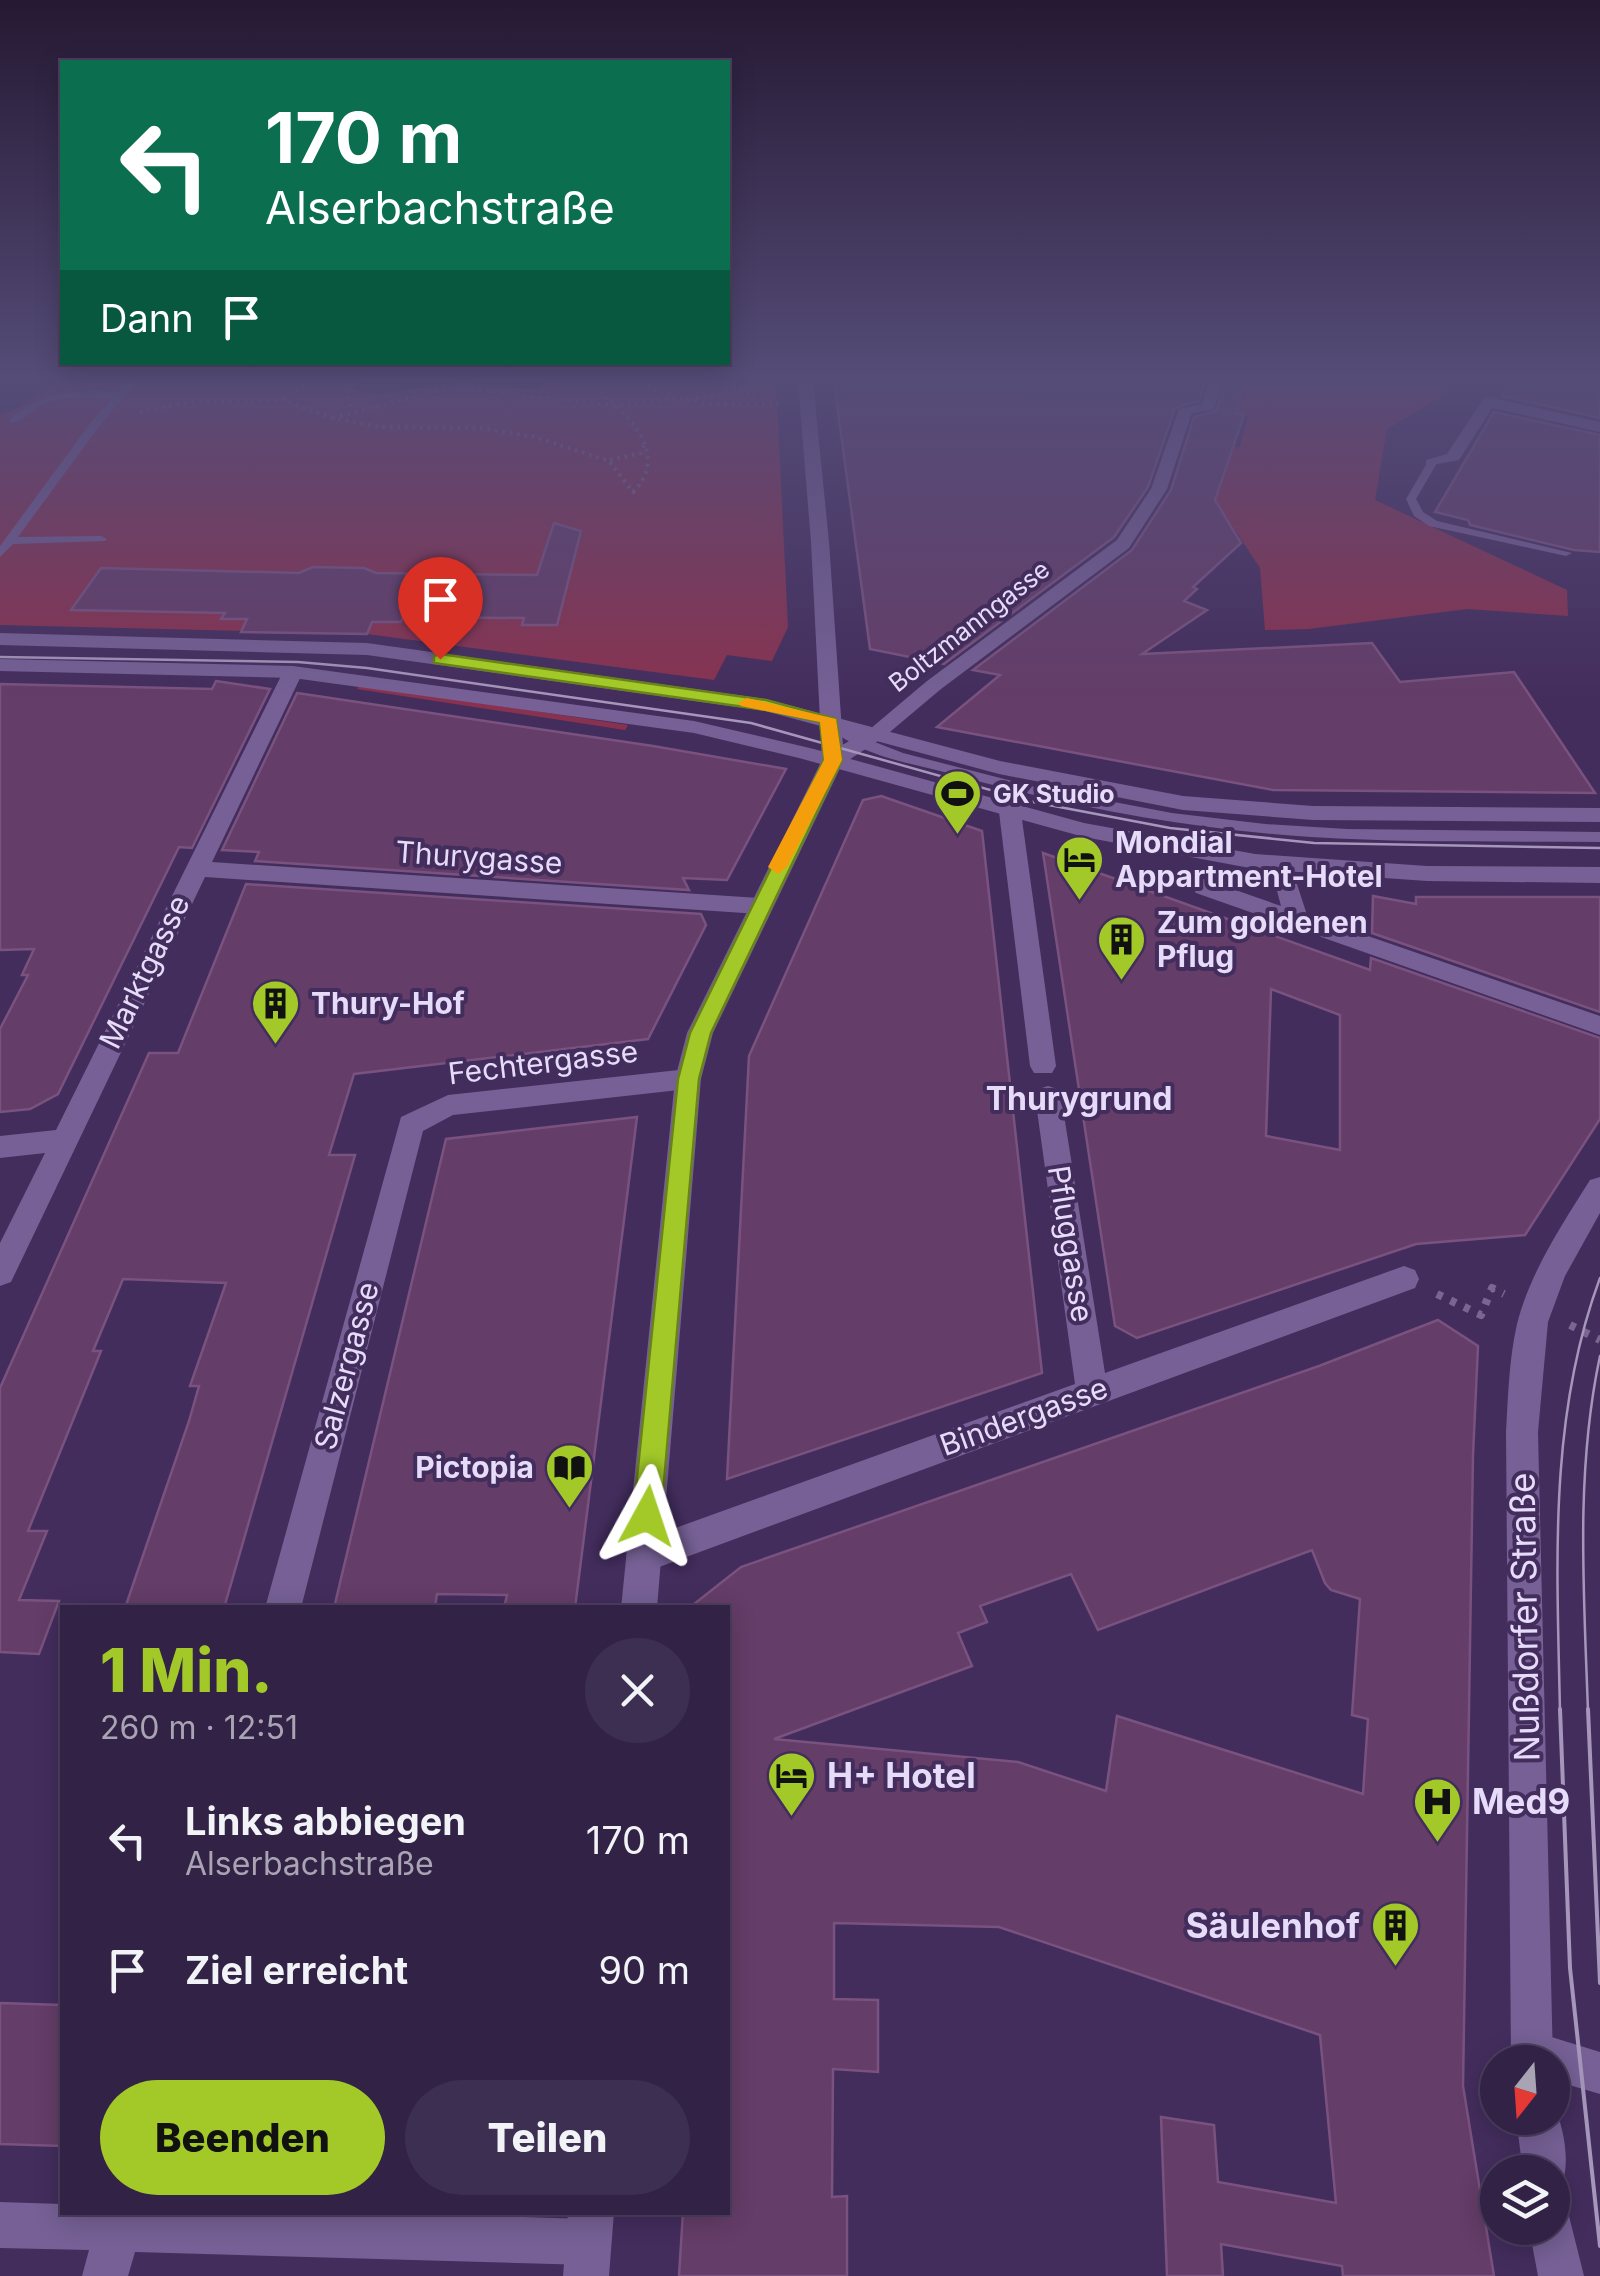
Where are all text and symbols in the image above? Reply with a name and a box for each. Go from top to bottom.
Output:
text: 170 m [265,95,462,180]
icon: left [100,100,230,230]
text: Alserbachstraße [265,180,615,235]
icon: arrive [214,290,269,345]
text: Dann [100,295,194,341]
street label: Boltzmanngasse [883,554,1055,698]
pin [398,557,483,660]
icon: arrive [413,572,468,627]
sports icon: GK Studio [932,768,984,836]
place label: GK Studio [993,779,1115,809]
place label: Mondial Appartment-Hotel [1115,824,1383,894]
street label: Thurygasse [394,833,564,881]
hotel icon: Mondial Appartment-Hotel [1054,834,1106,902]
street label: Marktgasse [92,889,197,1054]
place label: Zum goldenen Pflug [1157,904,1368,974]
building icon: Zum goldenen Pflug [1096,914,1148,982]
building icon: Thury-Hof [250,978,302,1046]
place label: Thury-Hof [311,985,465,1021]
street label: Fechtergasse [446,1032,640,1092]
district label: Thurygrund [986,1079,1172,1118]
street label: Pfluggasse [1041,1163,1101,1325]
street label: Salzergasse [306,1278,386,1454]
street label: Bindergasse [935,1369,1112,1463]
library icon: Pictopia [543,1442,595,1510]
place label: Pictopia [415,1449,534,1485]
position arrow [595,1464,699,1568]
street label: Nußdorfer Straße [1500,1472,1548,1762]
text: 1 Min. [100,1634,272,1706]
button: close [585,1638,690,1743]
text: 260 m · 12:51 [100,1708,298,1747]
hotel icon: H+ Hotel [766,1750,818,1818]
place label: H+ Hotel [827,1754,976,1796]
hospital icon: Med9 [1411,1776,1463,1844]
place label: Med9 [1472,1780,1570,1822]
text: Links abbiegen [185,1798,466,1844]
icon: left [100,1813,155,1868]
text: 170 m [586,1817,690,1863]
text: Alserbachstraße [185,1844,434,1883]
building icon: Säulenhof [1369,1900,1421,1968]
place label: Säulenhof [1186,1904,1360,1946]
icon: arrive [100,1943,155,1998]
text: Ziel erreicht [185,1947,408,1993]
text: 90 m [598,1947,690,1993]
north arrow [1480,2045,1570,2135]
map controls [1480,2045,1570,2245]
button: Beenden [100,2080,385,2195]
button: Teilen [405,2080,690,2195]
button: layers [1480,2155,1570,2245]

